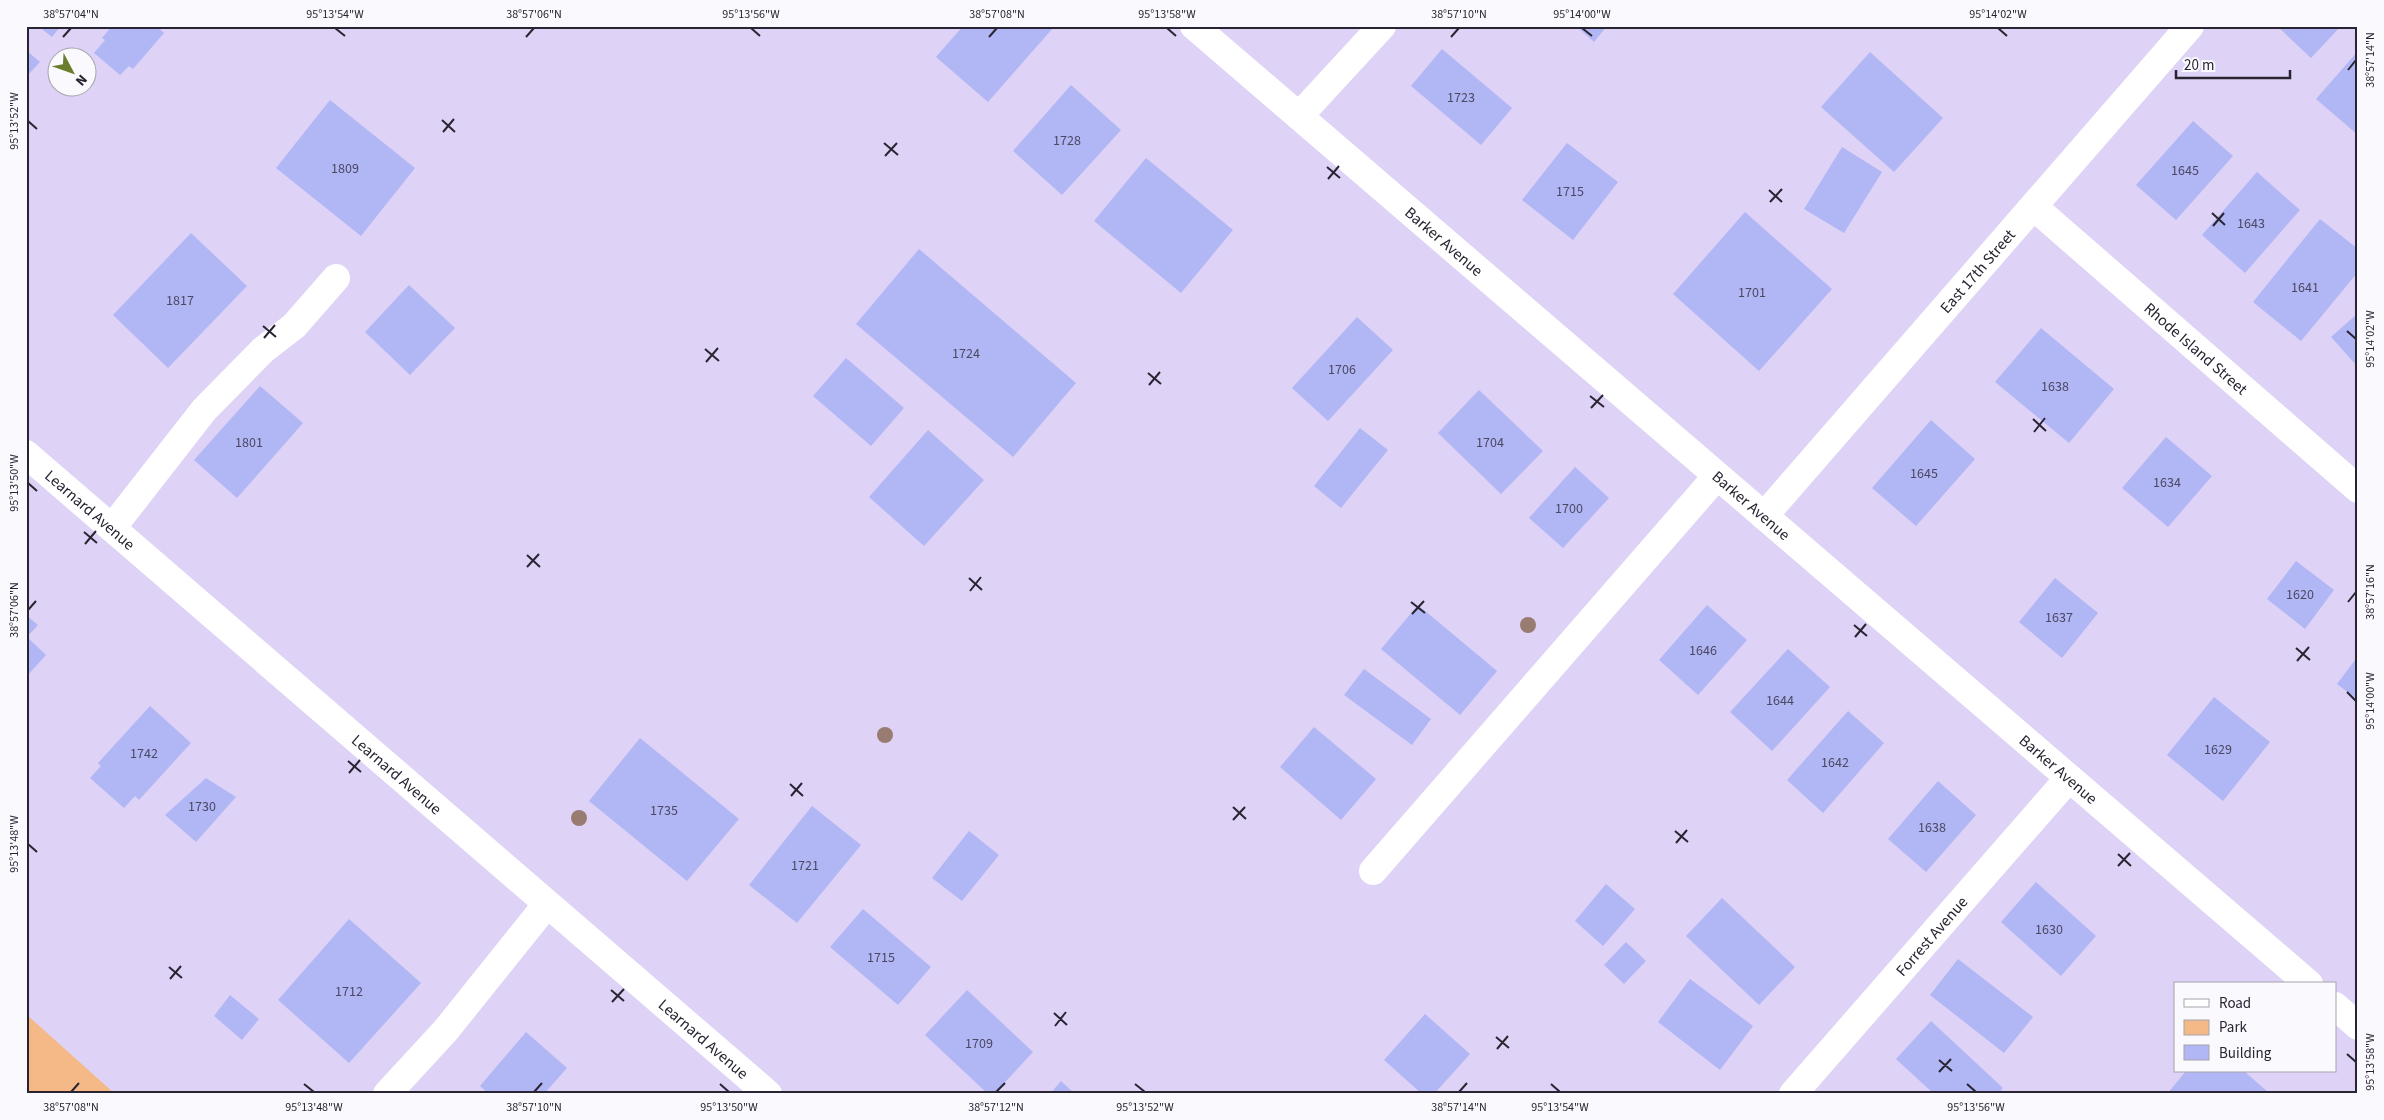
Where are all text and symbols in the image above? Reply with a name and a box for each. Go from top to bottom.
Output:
text: 38°57'04"N [43,6,99,23]
text: 95°13'54"W [306,6,364,23]
text: 38°57'06"N [506,6,562,23]
text: 95°13'56"W [722,6,780,23]
text: 38°57'08"N [969,6,1025,23]
text: 95°13'58"W [1138,6,1196,23]
text: 38°57'10"N [1431,6,1487,23]
text: 95°14'00"W [1553,6,1611,23]
text: 95°14'02"W [1969,6,2027,23]
text: 38°57'14"N [2362,32,2379,88]
north arrow [48,48,98,98]
scale bar [2176,48,2290,80]
text: 20 m [2184,55,2214,76]
text: N [70,70,92,90]
house number: 1723 [1447,88,1475,108]
text: 95°13'52"W [6,92,23,150]
house number: 1728 [1053,131,1081,151]
house number: 1809 [331,159,359,179]
house number: 1645 [2171,161,2199,181]
house number: 1715 [1556,182,1584,202]
street label: Barker Avenue [1400,202,1488,282]
house number: 1643 [2237,214,2265,234]
street label: East 17th Street [1935,224,2021,318]
house number: 1641 [2291,278,2319,298]
house number: 1701 [1738,283,1766,303]
house number: 1817 [166,291,194,311]
street label: Rhode Island Street [2139,298,2252,400]
text: 95°14'02"W [2362,310,2379,368]
house number: 1724 [952,344,980,364]
house number: 1706 [1328,360,1356,380]
house number: 1638 [2041,377,2069,397]
house number: 1801 [235,433,263,453]
house number: 1704 [1476,433,1504,453]
text: 95°13'50"W [6,454,23,512]
house number: 1645 [1910,464,1938,484]
street label: Learnard Avenue [40,465,140,555]
street label: Barker Avenue [1707,466,1795,546]
house number: 1634 [2153,473,2181,493]
house number: 1700 [1555,499,1583,519]
text: 38°57'16"N [2362,564,2379,620]
text: 38°57'06"N [6,582,23,638]
house number: 1620 [2286,585,2314,605]
house number: 1637 [2045,608,2073,628]
house number: 1646 [1689,641,1717,661]
text: 95°14'00"W [2362,672,2379,730]
house number: 1644 [1766,691,1794,711]
street label: Learnard Avenue [347,730,446,820]
street label: Barker Avenue [2014,730,2102,810]
house number: 1629 [2204,740,2232,760]
house number: 1742 [130,744,158,764]
house number: 1642 [1821,753,1849,773]
house number: 1730 [188,797,216,817]
house number: 1735 [650,801,678,821]
text: 95°13'48"W [6,815,23,873]
house number: 1638 [1918,818,1946,838]
house number: 1721 [791,856,819,876]
street label: Forrest Avenue [1891,892,1973,981]
house number: 1630 [2035,920,2063,940]
house number: 1715 [867,948,895,968]
house number: 1712 [335,982,363,1002]
legend [2174,982,2336,1072]
text: Road [2219,993,2251,1014]
street label: Learnard Avenue [653,994,753,1084]
text: Park [2219,1017,2248,1038]
text: 95°13'58"W [2362,1033,2379,1091]
house number: 1709 [965,1034,993,1054]
text: Building [2219,1043,2272,1064]
text: 38°57'08"N [43,1099,99,1116]
text: 95°13'48"W [285,1099,343,1116]
text: 38°57'10"N [506,1099,562,1116]
text: 95°13'50"W [700,1099,758,1116]
text: 38°57'12"N [968,1099,1024,1116]
text: 95°13'52"W [1116,1099,1174,1116]
text: 38°57'14"N [1431,1099,1487,1116]
text: 95°13'54"W [1531,1099,1589,1116]
text: 95°13'56"W [1947,1099,2005,1116]

